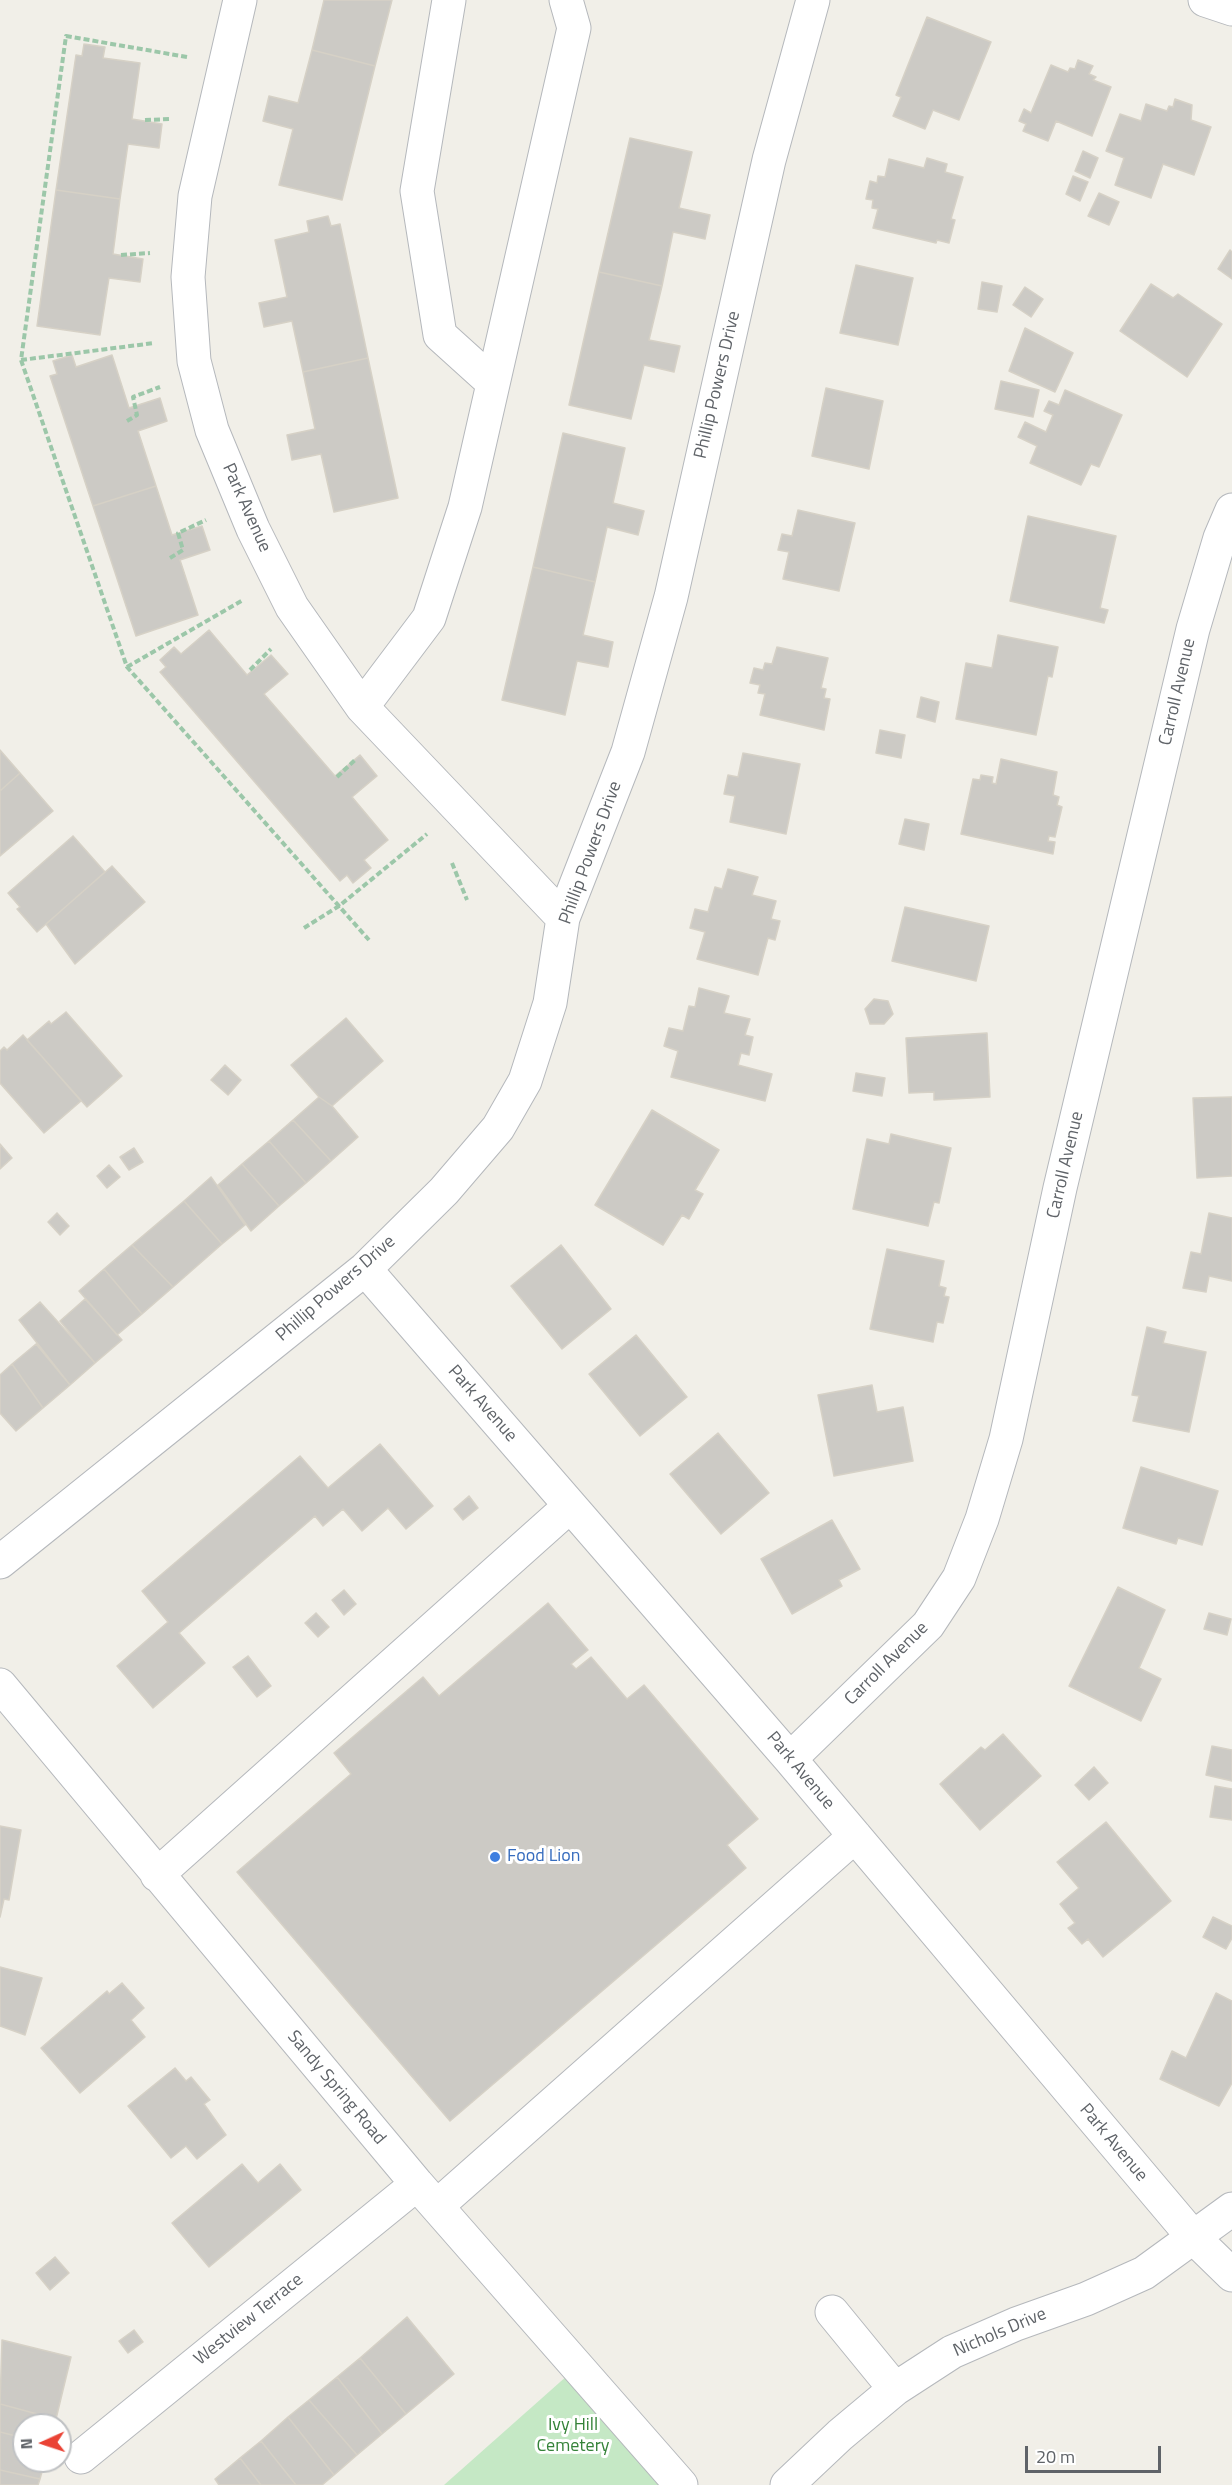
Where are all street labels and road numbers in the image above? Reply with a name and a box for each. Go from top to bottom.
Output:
street label: Phillip Powers Drive [691,309,745,461]
street label: Park Avenue [217,460,275,556]
street label: Carroll Avenue [1155,636,1201,748]
street label: Phillip Powers Drive [555,779,627,927]
street label: Carroll Avenue [1043,1109,1089,1221]
street label: Phillip Powers Drive [272,1231,400,1347]
street label: Park Avenue [443,1361,521,1447]
street label: Carroll Avenue [841,1618,933,1710]
street label: Park Avenue [761,1728,839,1814]
street label: Sandy Spring Road [282,2027,390,2149]
street label: Park Avenue [1074,2100,1152,2186]
street label: Westview Terrace [190,2269,308,2371]
street label: Nichols Drive [950,2304,1050,2362]

